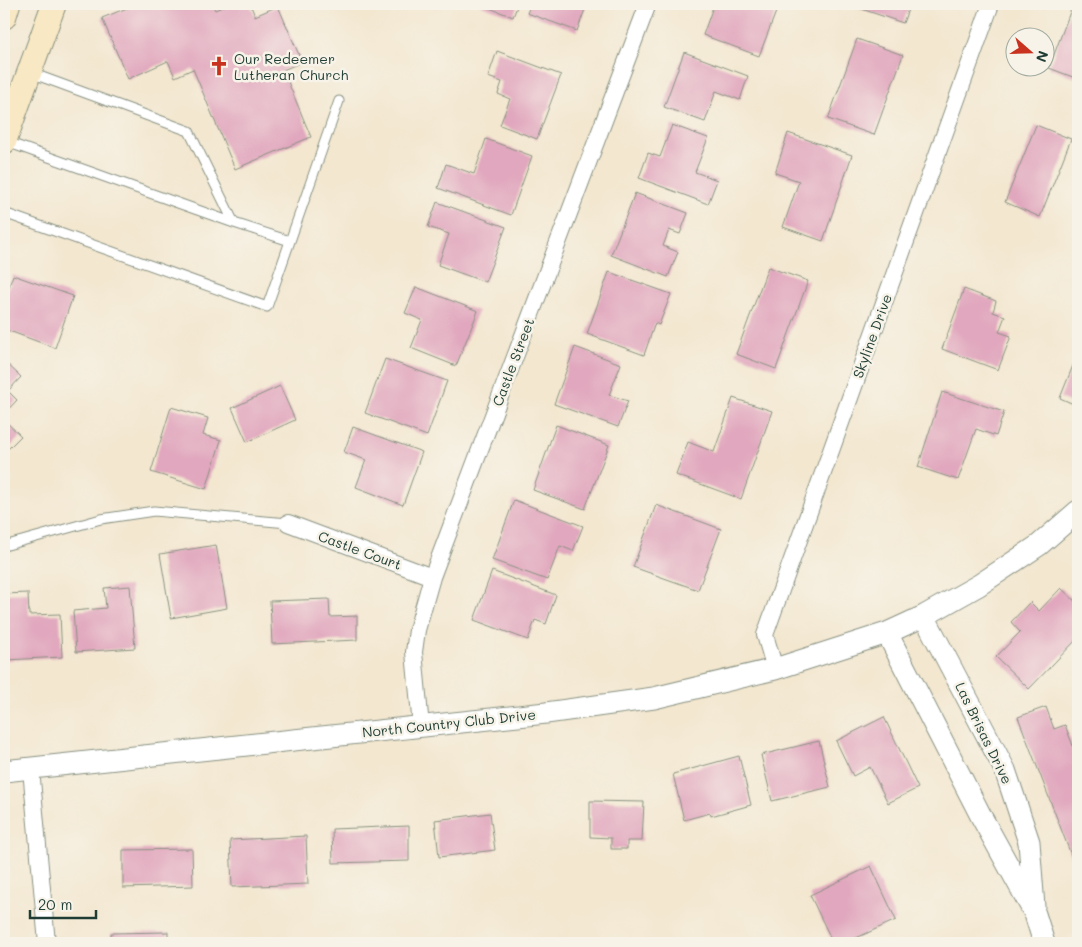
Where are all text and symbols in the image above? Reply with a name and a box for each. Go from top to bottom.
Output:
north arrow [1004,28,1054,78]
text: N [1032,48,1053,65]
place label: Our Redeemer Lutheran Church [234,49,349,84]
church icon: Our Redeemer Lutheran Church [208,55,230,77]
street label: Skyline Drive [848,291,896,381]
street label: Castle Street [487,315,539,409]
street label: Castle Court [316,526,404,574]
street label: Las Brisas Drive [951,679,1017,787]
street label: North Country Club Drive [361,704,537,742]
scale bar [30,887,96,919]
text: 20 m [38,894,72,914]

